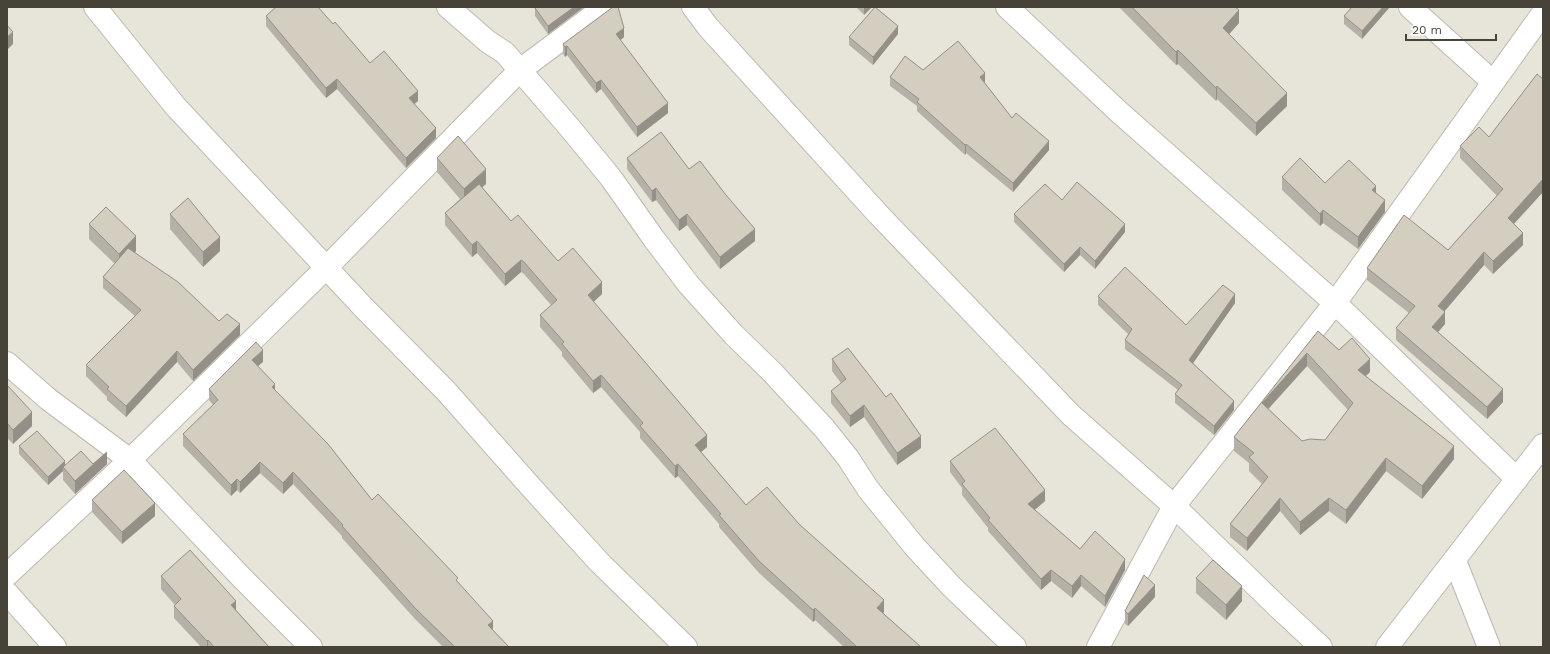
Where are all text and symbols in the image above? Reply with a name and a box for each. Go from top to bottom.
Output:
scale bar [1406,16,1496,42]
text: 20 m [1412,23,1442,37]

